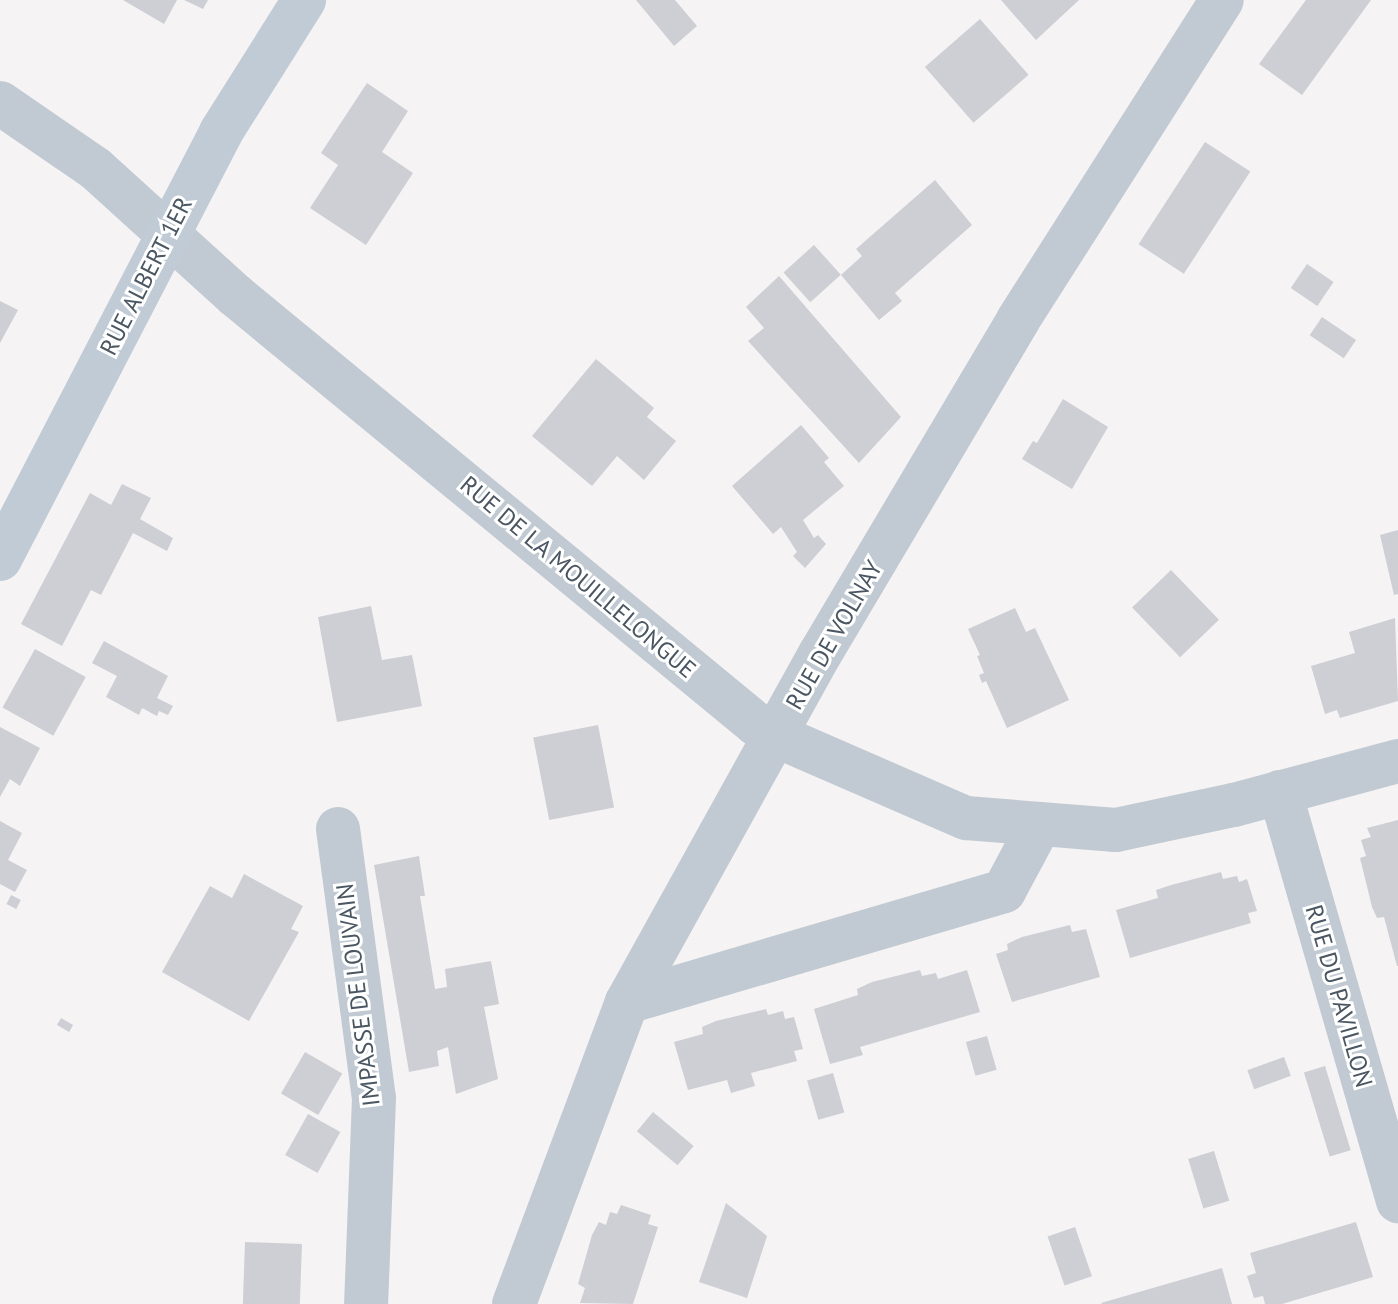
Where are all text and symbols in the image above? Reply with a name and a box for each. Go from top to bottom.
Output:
street label: RUE ALBERT 1ER [93,191,199,361]
street label: RUE DE LA MOUILLELONGUE [454,470,702,684]
street label: RUE DE VOLNAY [780,555,888,715]
street label: IMPASSE DE LOUVAIN [330,882,386,1108]
street label: RUE DU PAVILLON [1299,902,1379,1090]

